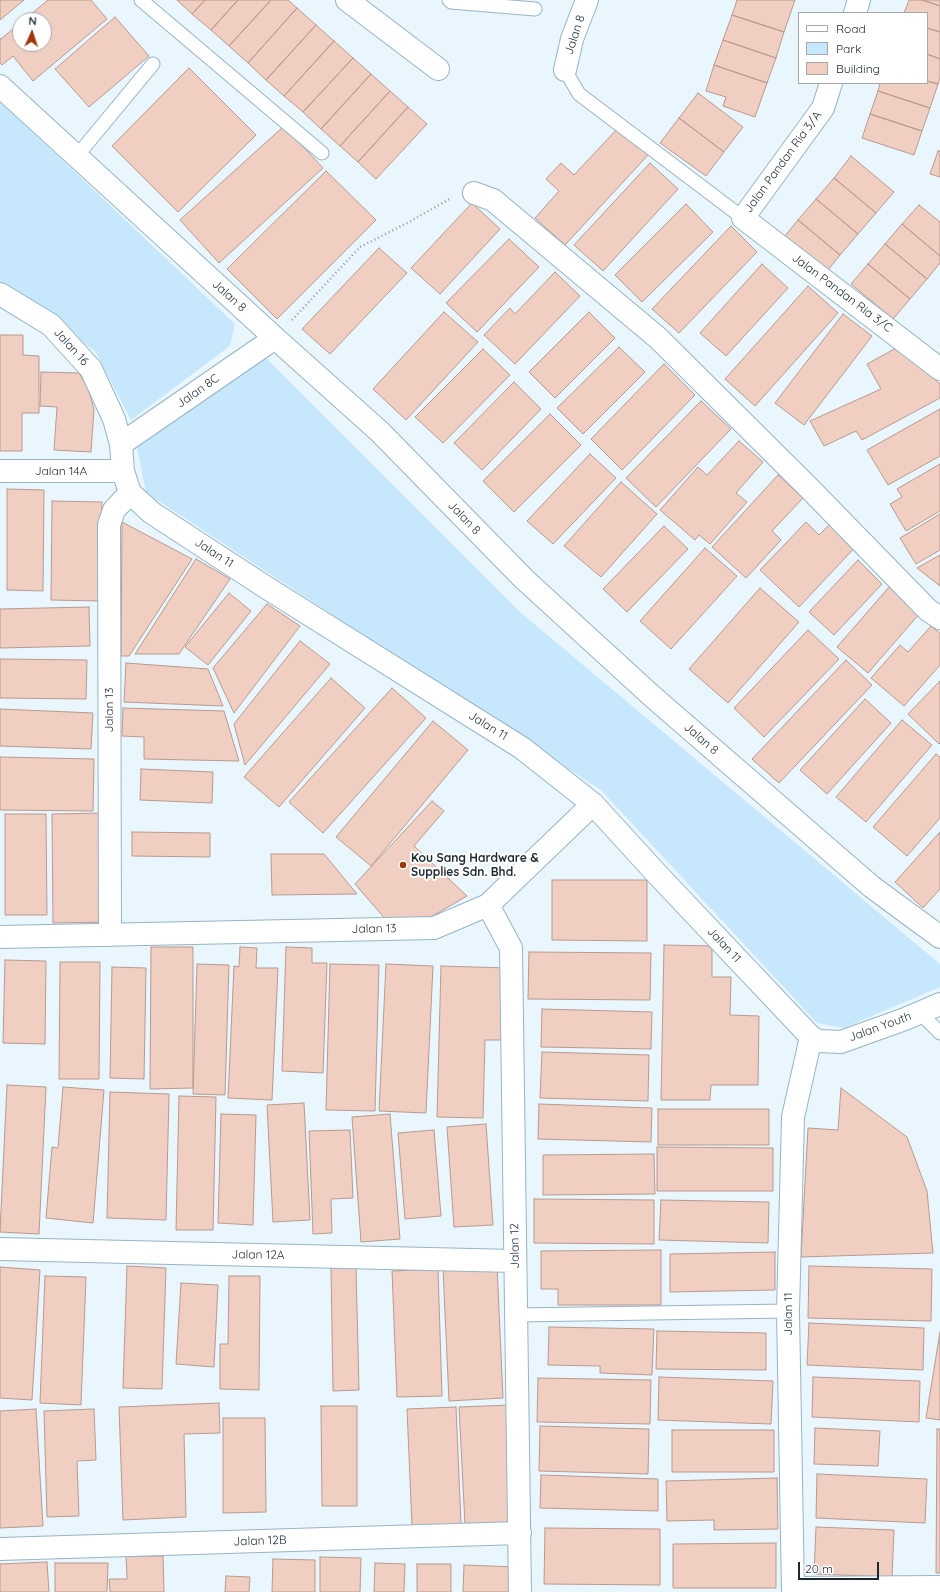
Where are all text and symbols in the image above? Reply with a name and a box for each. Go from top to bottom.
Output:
north arrow [12,12,52,52]
legend [798,12,928,84]
street label: Jalan 8 [562,13,588,57]
text: N [28,14,37,28]
text: Road [836,21,866,36]
text: Park [836,41,861,56]
text: Building [836,61,880,76]
street label: Jalan Pandan Ria 3/A [741,108,825,216]
street label: Jalan Pandan Ria 3/C [789,251,895,335]
street label: Jalan 8 [209,277,249,315]
street label: Jalan 16 [51,325,91,369]
street label: Jalan 8C [174,371,222,411]
street label: Jalan 14A [35,464,87,478]
street label: Jalan 8 [445,498,483,538]
street label: Jalan 11 [192,535,236,571]
street label: Jalan 13 [102,687,116,733]
street label: Jalan 11 [466,708,510,744]
street label: Jalan 8 [681,720,721,758]
place label: Kou Sang Hardware & Supplies Sdn. Bhd. [411,851,539,879]
marker: Kou Sang Hardware & Supplies Sdn. Bhd. [398,860,408,870]
street label: Jalan 13 [351,921,397,937]
street label: Jalan 11 [704,924,744,966]
street label: Jalan Youth [847,1009,913,1045]
street label: Jalan 12 [507,1223,523,1269]
street label: Jalan 12A [231,1247,285,1263]
street label: Jalan 11 [781,1292,795,1336]
street label: Jalan 12B [233,1533,287,1549]
scale bar [800,1554,881,1580]
text: 20 m [805,1561,833,1576]

